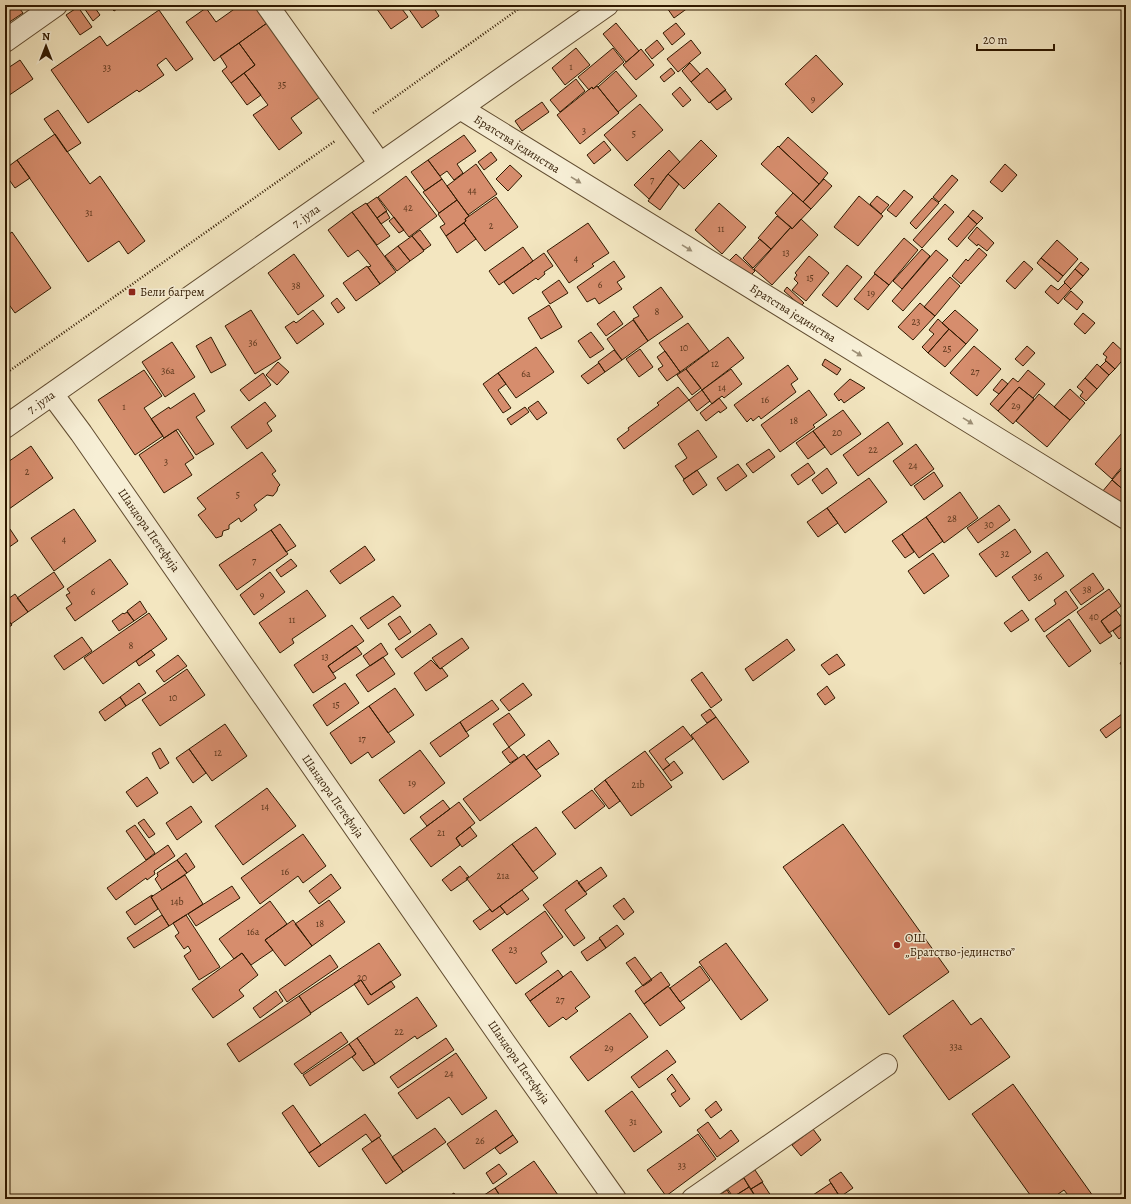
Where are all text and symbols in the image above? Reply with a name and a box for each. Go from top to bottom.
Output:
north arrow [26,26,66,66]
scale bar [977,26,1054,52]
text: N [42,29,50,44]
text: 20 m [983,32,1007,48]
house number: 1 [569,60,573,73]
house number: 33 [103,61,111,74]
house number: 35 [278,78,286,91]
house number: 9 [811,92,816,105]
street label: Братства јединства [471,111,563,177]
house number: 3 [582,124,586,137]
house number: 5 [632,127,636,140]
house number: 7 [650,173,655,186]
one-way arrow [570,177,582,184]
house number: 44 [467,184,477,197]
street label: 7. јула [289,200,324,231]
house number: 42 [403,201,413,214]
house number: 31 [85,206,93,219]
house number: 2 [489,219,494,232]
house number: 11 [718,222,725,235]
one-way arrow [681,245,693,252]
house number: 13 [782,246,790,259]
house number: 4 [574,252,579,265]
house number: 15 [806,271,814,284]
house number: 6 [598,278,603,291]
house number: 38 [291,279,301,292]
street label: Братства јединства [747,280,839,346]
place label: Бели багрем [140,284,205,300]
house number: 19 [867,286,875,299]
marker: Бели багрем [127,287,137,297]
house number: 8 [655,305,660,318]
house number: 23 [912,315,920,328]
house number: 36 [249,336,258,349]
house number: 10 [680,341,688,354]
house number: 25 [942,342,952,355]
one-way arrow [852,349,862,357]
house number: 12 [711,357,719,370]
house number: 36a [161,364,175,377]
house number: 27 [971,365,980,378]
house number: 6a [521,367,531,380]
house number: 14 [718,381,726,394]
street label: 7. јула [24,386,59,417]
house number: 16 [761,393,769,406]
house number: 29 [1011,399,1021,412]
house number: 1 [122,400,126,413]
house number: 18 [790,414,798,427]
one-way arrow [963,417,973,425]
house number: 20 [832,426,842,439]
house number: 22 [868,443,878,456]
house number: 3 [164,455,168,468]
house number: 24 [908,459,918,472]
house number: 2 [25,465,30,478]
street label: Шандора Петефија [114,485,184,575]
house number: 5 [236,488,240,501]
house number: 28 [947,512,957,525]
house number: 30 [984,518,994,531]
house number: 4 [62,533,67,546]
house number: 32 [1001,547,1010,560]
house number: 7 [252,554,257,567]
house number: 36 [1034,570,1043,583]
house number: 38 [1082,583,1092,596]
house number: 6 [91,585,96,598]
house number: 9 [260,588,265,601]
house number: 40 [1089,610,1099,623]
house number: 11 [289,613,296,626]
house number: 8 [129,639,134,652]
house number: 13 [321,650,329,663]
house number: 10 [169,691,177,704]
house number: 15 [332,698,340,711]
house number: 17 [358,732,367,745]
house number: 12 [214,746,222,759]
street label: Шандора Петефија [298,751,368,841]
house number: 19 [408,776,416,789]
house number: 21b [631,778,645,791]
house number: 14 [261,800,269,813]
house number: 21 [437,826,446,839]
house number: 16 [281,865,289,878]
house number: 21a [497,869,510,882]
house number: 14b [170,895,184,908]
house number: 18 [316,917,324,930]
house number: 16a [247,925,260,938]
place label: ОШ „Братство-јединство” [905,930,1015,960]
marker: ОШ „Братство-јединство” [892,940,902,950]
house number: 23 [509,943,517,956]
house number: 20 [357,971,367,984]
house number: 27 [556,993,565,1006]
street label: Шандора Петефија [484,1017,554,1107]
house number: 22 [394,1025,404,1038]
house number: 33a [950,1040,963,1053]
house number: 29 [604,1041,614,1054]
house number: 24 [444,1067,454,1080]
house number: 31 [629,1115,637,1128]
house number: 26 [475,1134,485,1147]
house number: 33 [678,1159,686,1172]

